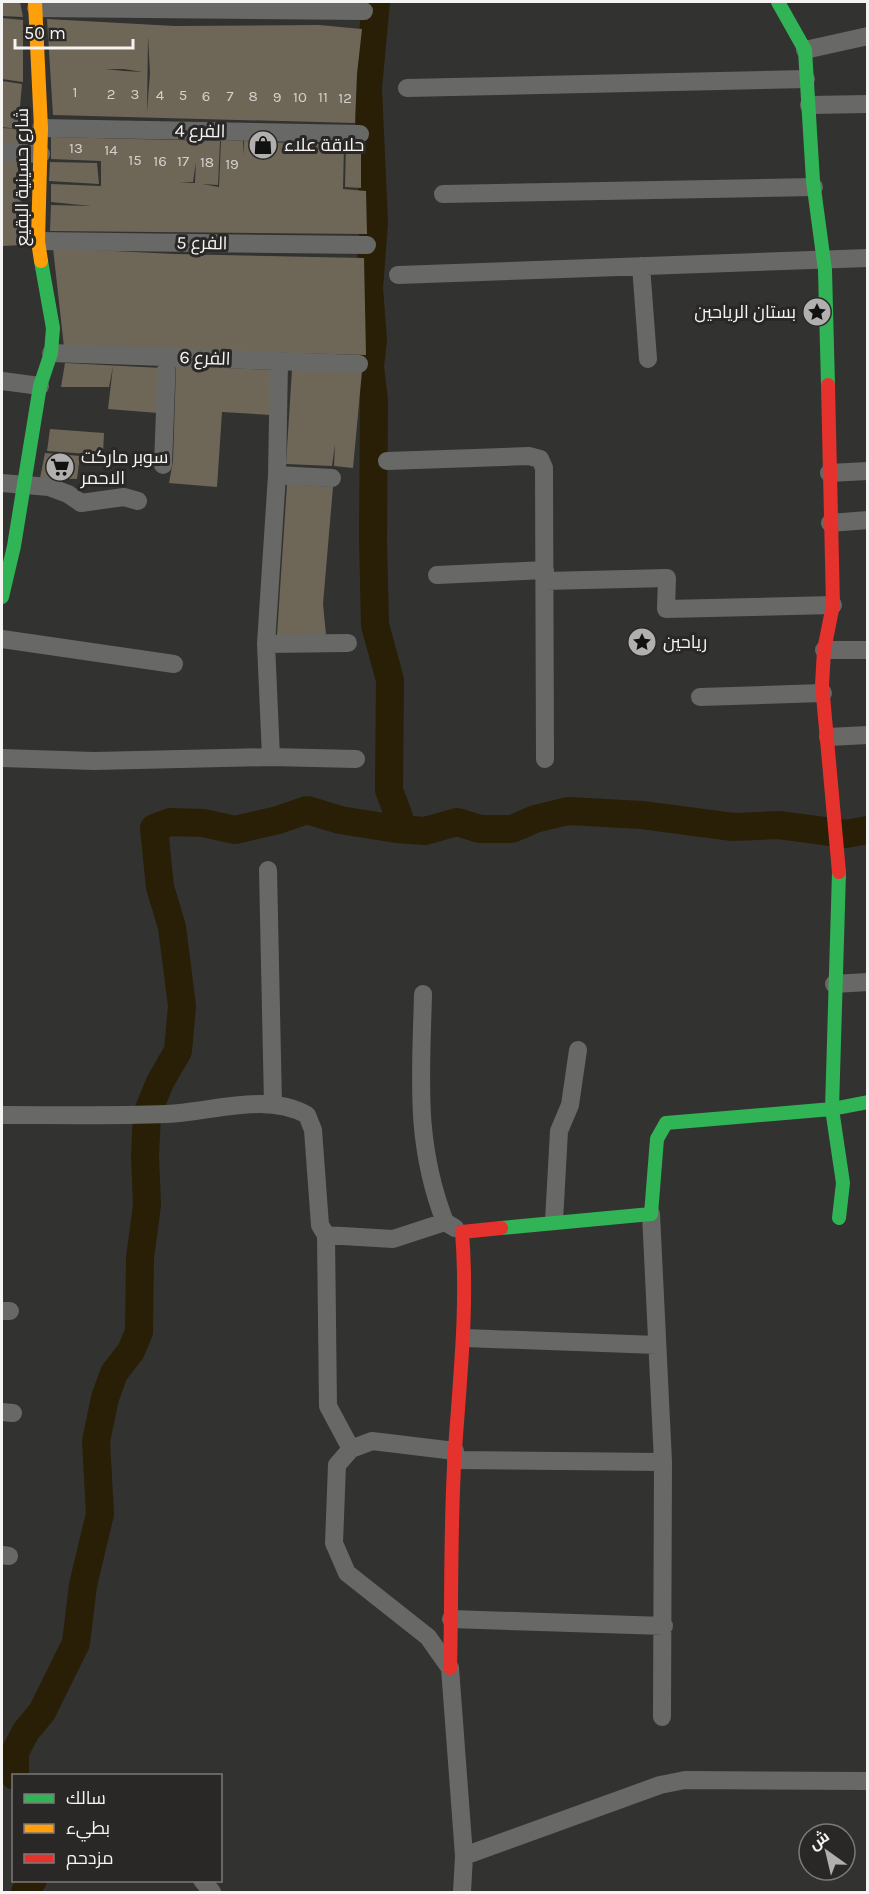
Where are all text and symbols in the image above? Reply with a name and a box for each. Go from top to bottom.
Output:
scale bar [15,12,134,50]
text: 50 m [24,22,66,44]
house number: 1 [73,83,77,101]
house number: 2 [107,85,115,103]
house number: 3 [131,85,139,103]
house number: 4 [156,86,165,104]
house number: 5 [179,86,187,104]
house number: 6 [202,87,210,105]
house number: 7 [226,87,234,105]
house number: 8 [248,87,258,105]
house number: 9 [273,88,281,106]
house number: 10 [293,88,307,106]
house number: 11 [318,88,328,106]
house number: 12 [338,89,352,107]
street label: شارع حسينية البقيع [11,108,34,246]
street label: الفرع 4 [174,120,226,143]
shop icon: حلاقة علاء [247,129,279,161]
place label: حلاقة علاء [284,134,364,156]
house number: 13 [69,139,83,157]
house number: 14 [104,141,118,159]
house number: 15 [128,151,142,169]
house number: 16 [153,152,167,170]
house number: 17 [177,152,189,170]
house number: 18 [200,153,214,171]
house number: 19 [225,155,239,173]
street label: الفرع 5 [176,232,228,255]
place icon: بستان الرياحين [801,296,833,328]
place label: بستان الرياحين [694,301,796,323]
street label: الفرع 6 [179,346,231,371]
place label: سوبر ماركت الاحمر [80,446,168,489]
supermarket icon: سوبر ماركت الاحمر [44,451,76,483]
place icon: رياحين [626,626,658,658]
place label: رياحين [663,631,707,653]
legend [12,1774,222,1882]
text: سالك [66,1787,106,1809]
text: بطيء [66,1817,110,1842]
north arrow [797,1822,857,1882]
text: ش [805,1826,833,1854]
text: مزدحم [66,1847,114,1870]

